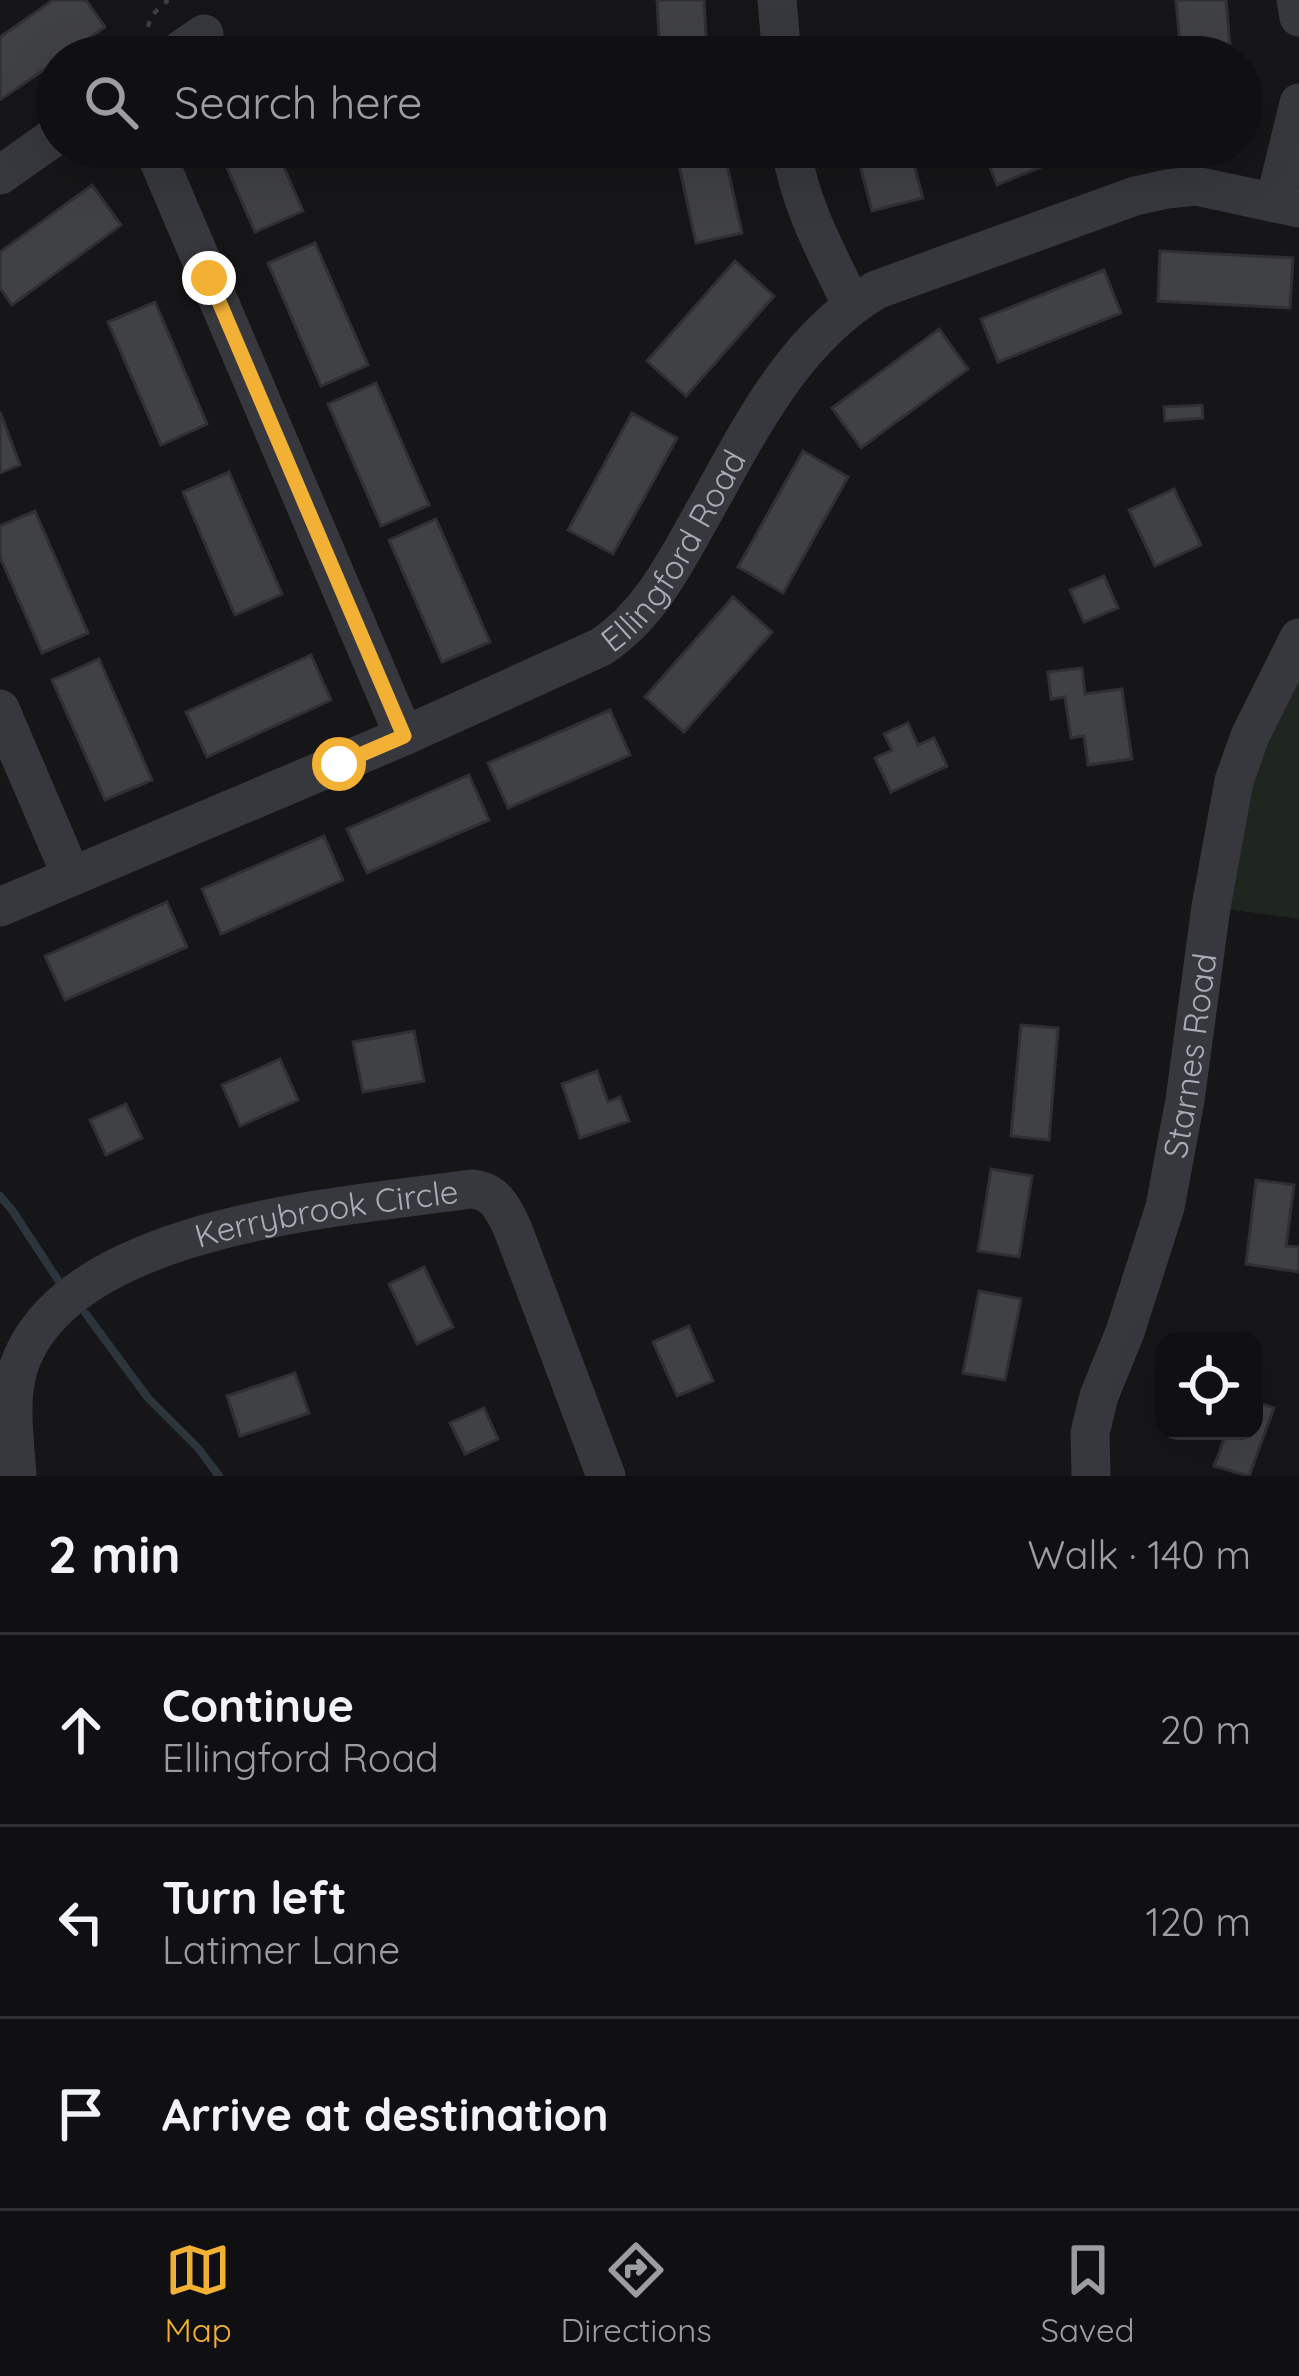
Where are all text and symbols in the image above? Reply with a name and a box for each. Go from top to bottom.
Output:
search box [36,36,1263,168]
icon: search [78,69,144,135]
text: Search here [174,74,422,130]
route end [182,251,236,305]
street label: Ellingford Road [592,442,754,660]
route start [312,737,366,791]
street label: Starnes Road [1154,950,1225,1161]
street label: Kerrybrook Circle [190,1170,460,1256]
map controls [1155,1332,1263,1440]
button: locate [1155,1332,1263,1440]
text: 2 min [48,1522,181,1586]
text: Walk · 140 m [1027,1530,1251,1579]
text: Continue [162,1677,354,1733]
icon: ahead [48,1697,114,1763]
text: 20 m [1160,1705,1251,1754]
text: Ellingford Road [162,1733,439,1782]
text: Turn left [162,1869,347,1925]
icon: left [48,1889,114,1955]
text: 120 m [1146,1897,1251,1946]
text: Latimer Lane [162,1925,400,1974]
icon: arrive [48,2081,114,2147]
text: Arrive at destination [162,2086,608,2142]
tab: Map [164,2237,232,2350]
tab: Directions [560,2237,712,2350]
tab: Saved [1041,2237,1135,2350]

